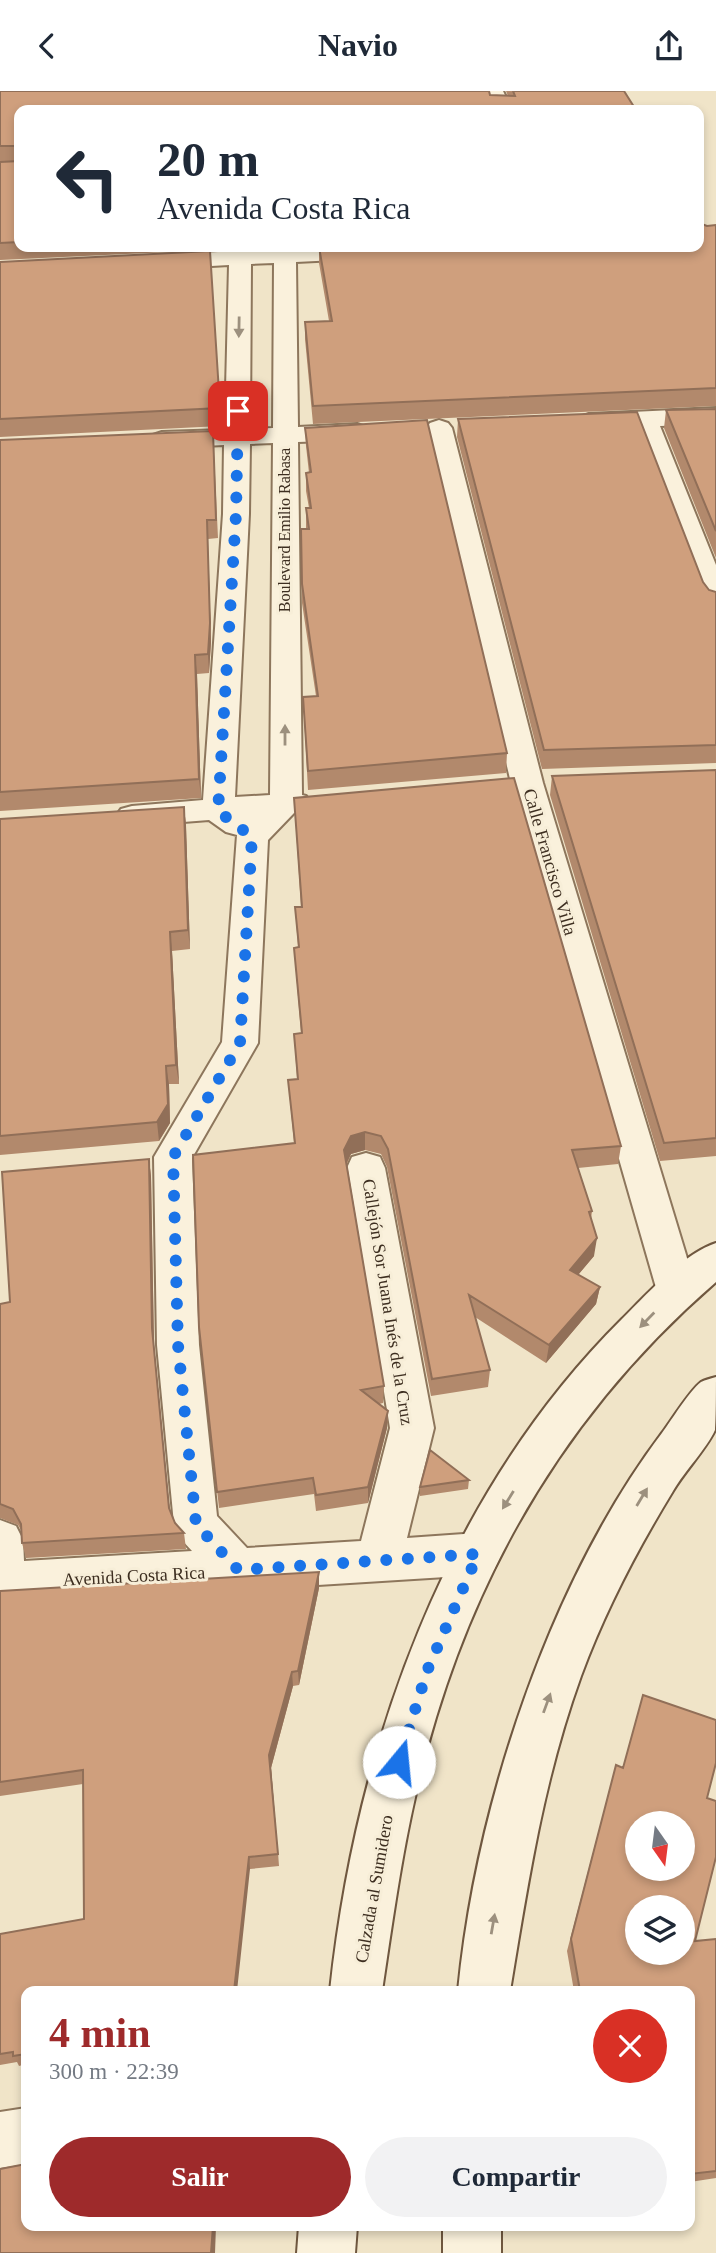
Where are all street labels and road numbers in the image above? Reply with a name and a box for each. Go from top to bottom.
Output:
street label: Boulevard Emilio Rabasa [276,448,293,612]
street label: Calle Francisco Villa [519,786,581,938]
street label: Callejón Sor Juana Inés de la Cruz [359,1177,417,1427]
street label: Avenida Costa Rica [62,1562,206,1590]
street label: Calzada al Sumidero [351,1813,397,1965]

